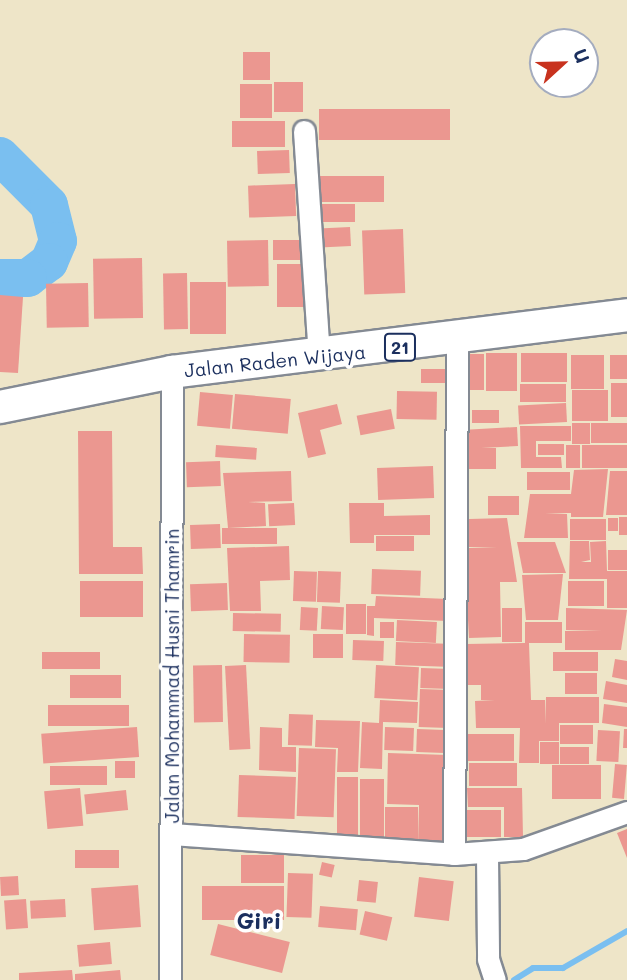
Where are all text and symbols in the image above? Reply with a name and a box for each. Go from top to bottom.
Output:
north arrow [529,28,599,98]
text: U [568,45,596,67]
road number: 21 [382,332,418,362]
street label: Jalan Raden Wijaya [183,340,367,382]
street label: Jalan Mohammad Husni Thamrin [161,529,183,823]
district label: Giri [236,906,282,934]

